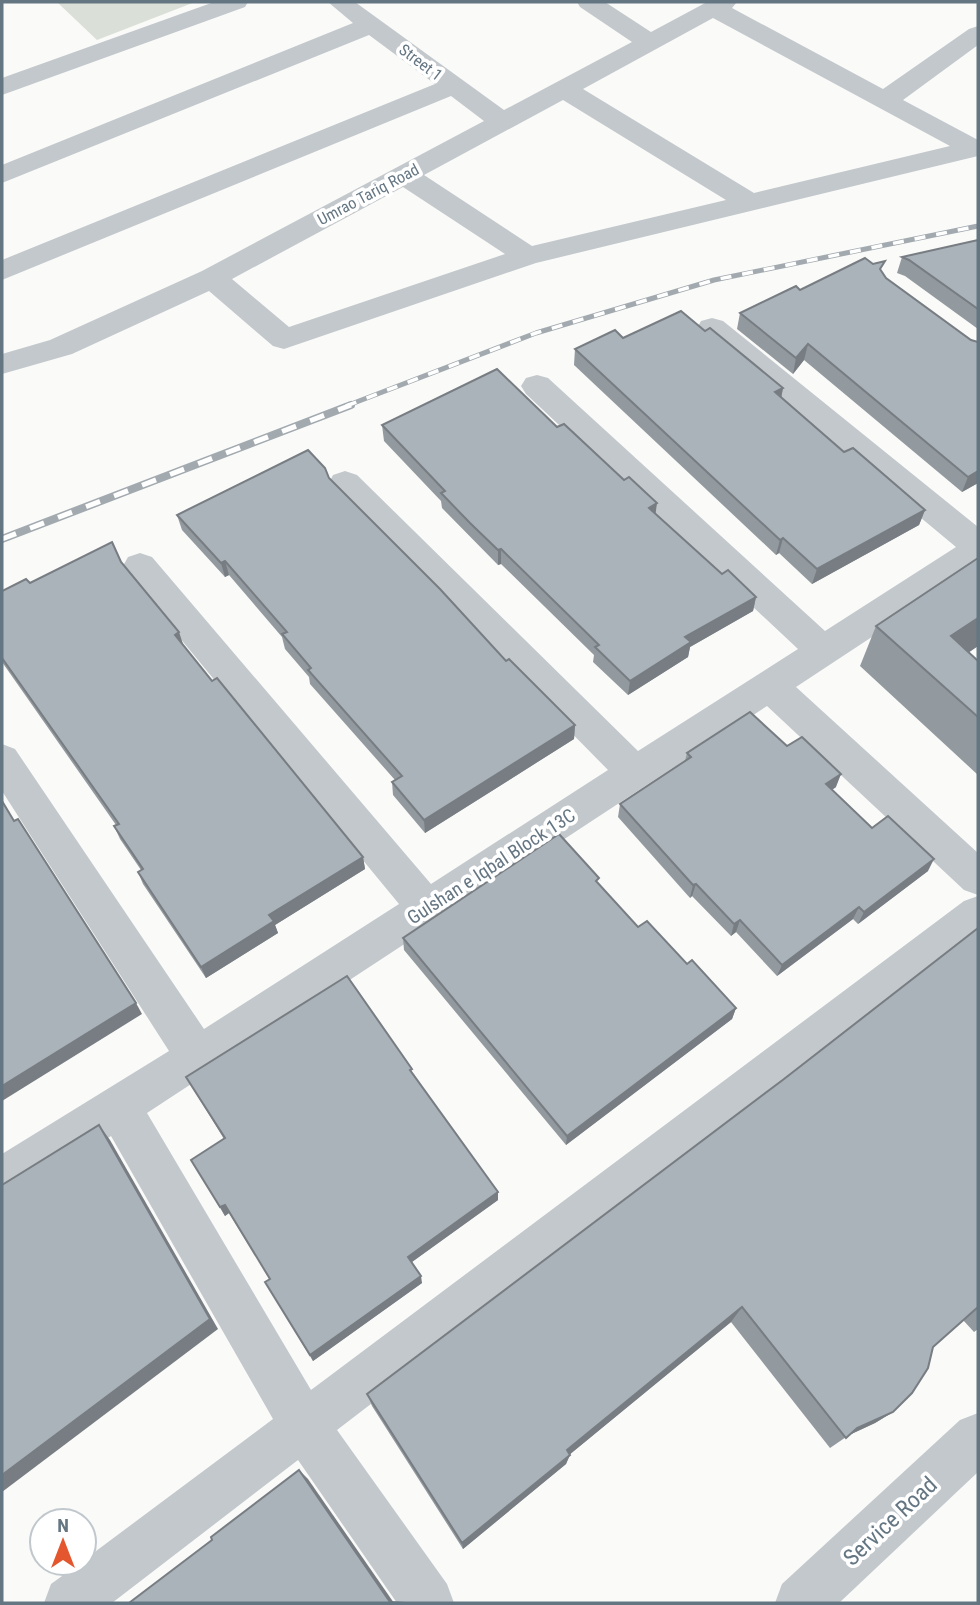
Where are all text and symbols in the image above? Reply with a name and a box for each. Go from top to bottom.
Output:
street label: Street 1 [395,40,446,85]
street label: Umrao Tariq Road [314,160,422,229]
street label: Gulshan e Iqbal Block 13C [403,804,580,929]
street label: Service Road [838,1471,943,1571]
north arrow [28,1507,98,1577]
text: N [57,1514,69,1537]

